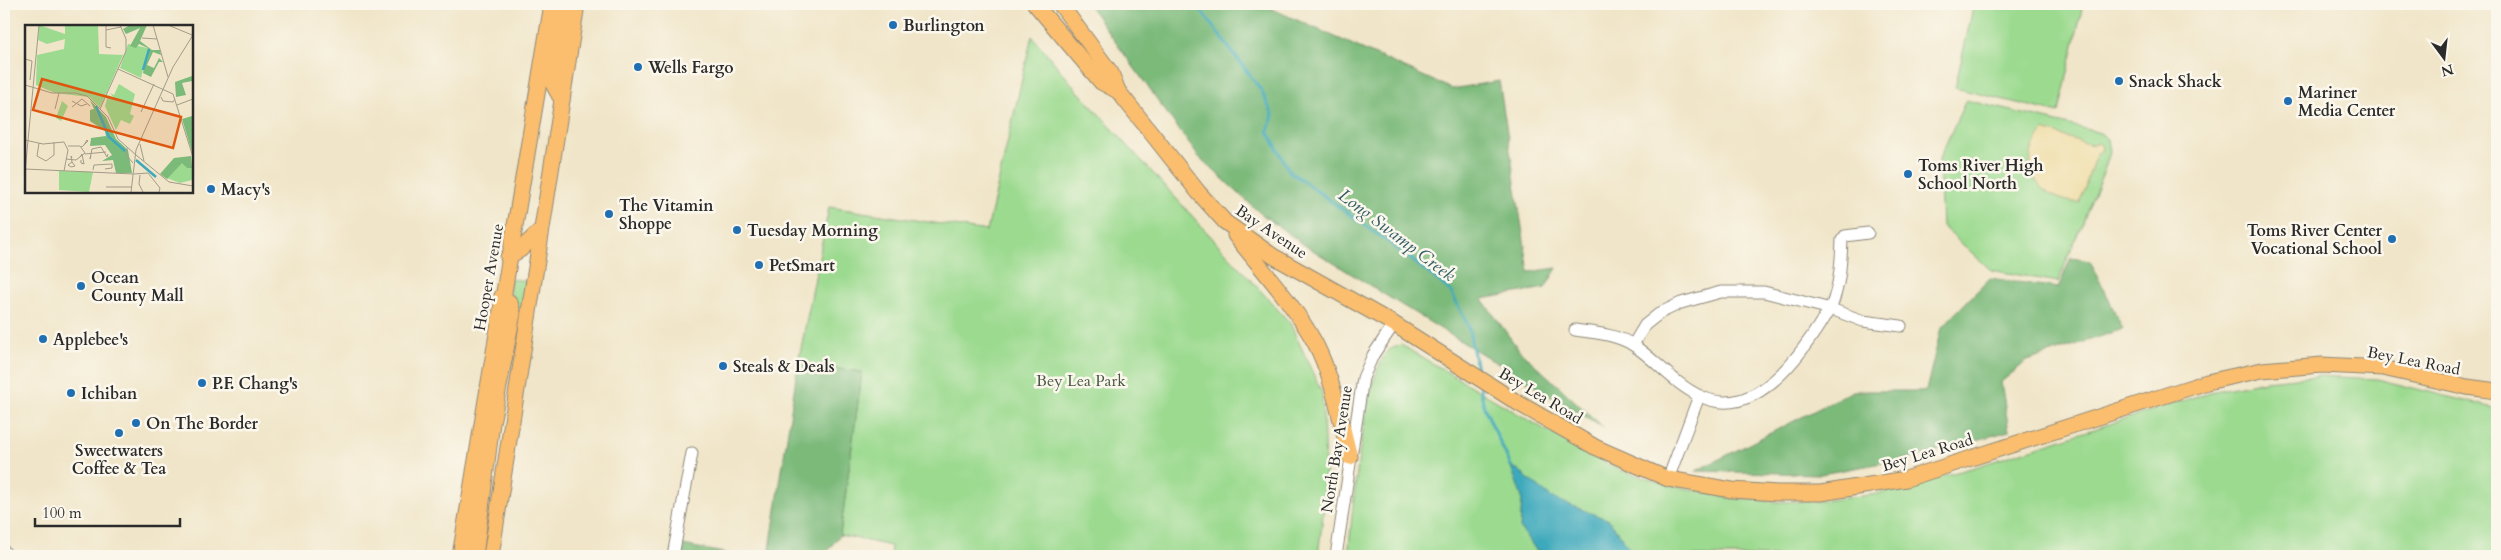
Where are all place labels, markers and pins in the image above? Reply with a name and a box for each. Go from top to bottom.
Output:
place label: Burlington [903,15,985,37]
marker: Burlington [887,19,899,31]
place label: Wells Fargo [647,57,734,79]
marker: Wells Fargo [632,61,644,73]
place label: Snack Shack [2129,71,2222,93]
marker: Snack Shack [2113,75,2125,87]
place label: Mariner Media Center [2298,82,2396,122]
marker: Mariner Media Center [2282,95,2294,107]
place label: Toms River High School North [1918,155,2044,195]
marker: Toms River High School North [1902,168,1914,180]
place label: Macy's [221,179,270,201]
marker: Macy's [205,183,217,195]
place label: The Vitamin Shoppe [619,195,714,235]
marker: The Vitamin Shoppe [603,208,615,220]
place label: Tuesday Morning [747,220,878,242]
place label: Toms River Center Vocational School [2247,220,2383,260]
marker: Tuesday Morning [731,224,743,236]
marker: Toms River Center Vocational School [2386,233,2398,245]
place label: PetSmart [769,255,835,277]
marker: PetSmart [753,259,765,271]
place label: Ocean County Mall [91,267,184,307]
marker: Ocean County Mall [75,280,87,292]
place label: Applebee's [53,329,128,351]
marker: Applebee's [37,333,49,345]
place label: Steals & Deals [733,356,835,378]
marker: Steals & Deals [717,360,729,372]
place label: P.F. Chang's [212,373,298,395]
marker: P.F. Chang's [196,377,208,389]
place label: Ichiban [81,383,138,405]
marker: Ichiban [65,387,77,399]
place label: On The Border [146,413,259,435]
marker: On The Border [130,417,142,429]
marker: Sweetwaters Coffee & Tea [113,427,125,439]
place label: Sweetwaters Coffee & Tea [72,440,166,480]

